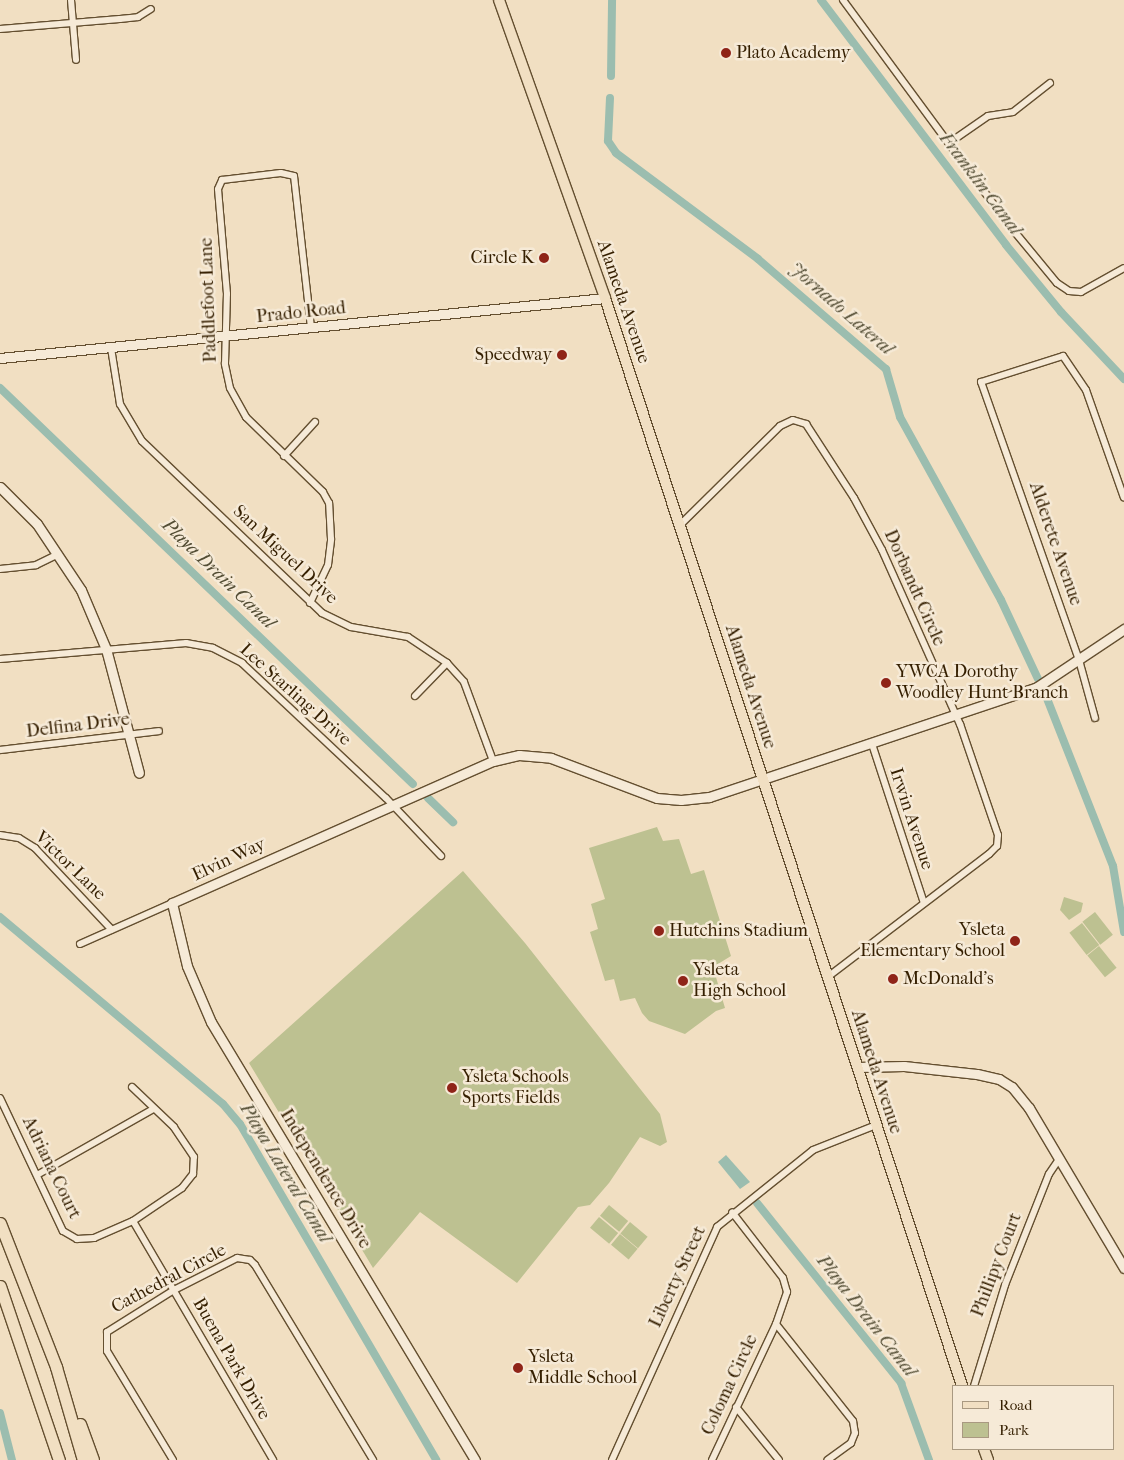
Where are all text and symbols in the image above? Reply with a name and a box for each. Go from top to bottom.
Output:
place label: Plato Academy [736,42,850,64]
marker: Plato Academy [720,47,732,59]
water label: Franklin Canal [934,128,1026,240]
street label: Paddlefoot Lane [196,237,222,363]
street label: Alameda Avenue [592,238,654,366]
place label: Circle K [471,247,534,269]
marker: Circle K [538,252,550,264]
water label: Jornado Lateral [784,258,898,360]
street label: Prado Road [255,298,347,328]
place label: Speedway [475,344,552,366]
marker: Speedway [556,349,568,361]
street label: Alderete Avenue [1024,480,1086,608]
street label: San Miguel Drive [228,501,342,609]
water label: Playa Drain Canal [156,514,280,634]
street label: Dorbandt Circle [879,526,949,650]
street label: Alameda Avenue [720,622,780,752]
street label: Lee Starling Drive [235,639,355,751]
place label: YWCA Dorothy Woodley Hunt Branch [896,662,1068,704]
marker: YWCA Dorothy Woodley Hunt Branch [880,677,892,689]
street label: Delfina Drive [25,709,131,743]
street label: Irwin Avenue [884,765,938,873]
street label: Victor Lane [30,827,110,905]
street label: Elvin Way [189,834,269,886]
place label: Hutchins Stadium [669,920,808,942]
place label: Ysleta Elementary School [860,920,1005,962]
marker: Hutchins Stadium [653,925,665,937]
marker: Ysleta Elementary School [1009,935,1021,947]
place label: Ysleta High School [693,960,786,1002]
place label: McDonald's [903,968,994,990]
marker: McDonald's [887,973,899,985]
marker: Ysleta High School [677,975,689,987]
street label: Alameda Avenue [846,1007,906,1137]
place label: Ysleta Schools Sports Fields [462,1067,569,1110]
marker: Ysleta Schools Sports Fields [446,1082,458,1094]
water label: Playa Lateral Canal [234,1099,336,1247]
street label: Independence Drive [275,1105,375,1253]
street label: Adriana Court [17,1113,85,1223]
street label: Phillipy Court [967,1210,1027,1320]
street label: Liberty Street [645,1223,711,1331]
street label: Cathedral Circle [108,1240,230,1318]
water label: Playa Drain Canal [811,1250,921,1382]
street label: Buena Park Drive [187,1294,275,1424]
street label: Coloma Circle [697,1331,763,1439]
place label: Ysleta Middle School [528,1347,637,1390]
marker: Ysleta Middle School [512,1362,524,1374]
legend [952,1385,1114,1450]
text: Road [999,1396,1032,1414]
text: Park [999,1421,1029,1439]

